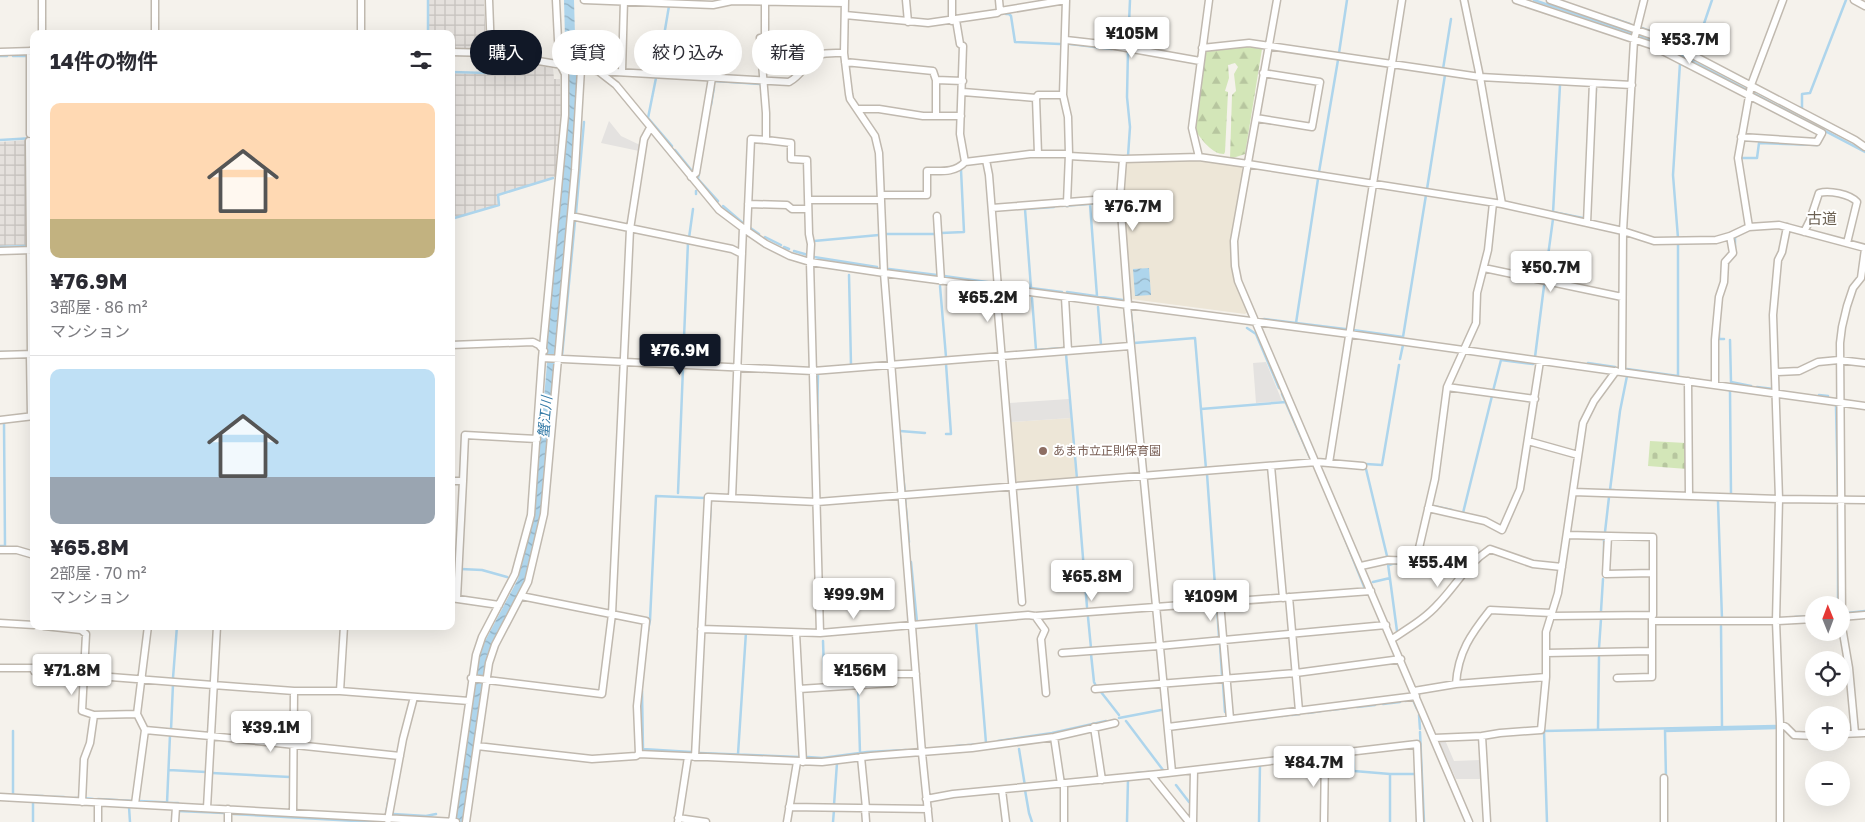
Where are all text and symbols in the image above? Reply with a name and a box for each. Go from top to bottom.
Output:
pin: ¥105M [1097,17,1167,59]
pin: ¥53.7M [1649,22,1731,65]
text: ¥105M [1105,23,1159,43]
text: ¥53.7M [1661,29,1719,49]
chip: 購入 [470,30,542,75]
chip: 賃貸 [552,30,624,75]
chip: 絞り込み [634,30,742,75]
chip: 新着 [752,30,824,75]
icon: filters [407,46,435,74]
text: 14件の物件 [50,48,158,74]
icon: home [198,136,288,226]
pin: ¥76.7M [1092,190,1174,232]
text: ¥76.7M [1104,196,1162,216]
district label: 古道 [1807,209,1837,227]
pin: ¥50.7M [1510,250,1592,293]
text: ¥50.7M [1522,257,1580,277]
text: ¥76.9M [50,268,127,294]
pin: ¥65.2M [947,280,1029,323]
text: ¥65.2M [958,287,1018,307]
text: 3部屋 · 86 m² [50,297,148,317]
text: マンション [50,321,130,341]
pin: ¥76.9M [639,334,721,376]
text: ¥76.9M [651,340,709,360]
water label: 蟹江川 [534,393,555,439]
icon: home [198,401,288,491]
place label: あま市立正則保育園 [1053,443,1161,458]
marker: あま市立正則保育園 [1037,445,1049,457]
text: ¥65.8M [50,534,129,560]
pin: ¥55.4M [1397,546,1479,588]
text: ¥55.4M [1408,552,1468,572]
pin: ¥65.8M [1051,560,1133,602]
text: 2部屋 · 70 m² [50,563,146,583]
text: ¥65.8M [1062,566,1122,586]
pin: ¥99.9M [813,578,895,620]
pin: ¥109M [1176,580,1246,622]
text: ¥99.9M [824,584,884,604]
text: ¥109M [1184,586,1238,606]
text: マンション [50,587,130,607]
north arrow [1805,596,1850,641]
map controls [1805,596,1850,806]
button: locate [1805,651,1850,696]
pin: ¥71.8M [31,654,113,696]
pin: ¥156M [825,654,895,696]
text: ¥71.8M [43,660,101,680]
text: ¥156M [834,660,886,680]
button: + [1805,706,1850,751]
pin: ¥39.1M [230,710,312,753]
text: ¥39.1M [242,717,300,737]
pin: ¥84.7M [1273,746,1355,788]
text: ¥84.7M [1285,752,1343,772]
button: − [1805,761,1850,806]

